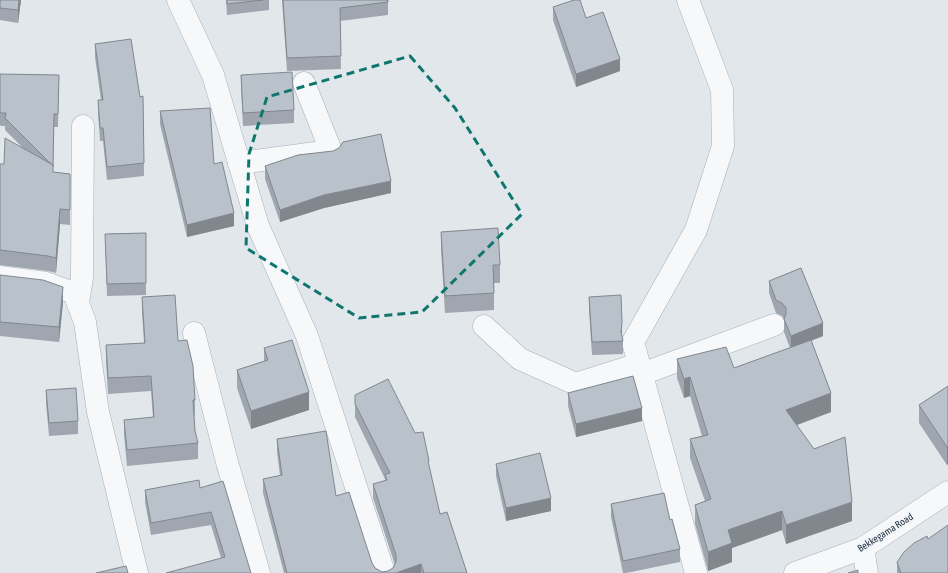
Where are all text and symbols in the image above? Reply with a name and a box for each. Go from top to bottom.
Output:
street label: Bekkegama Road [855,511,915,554]

